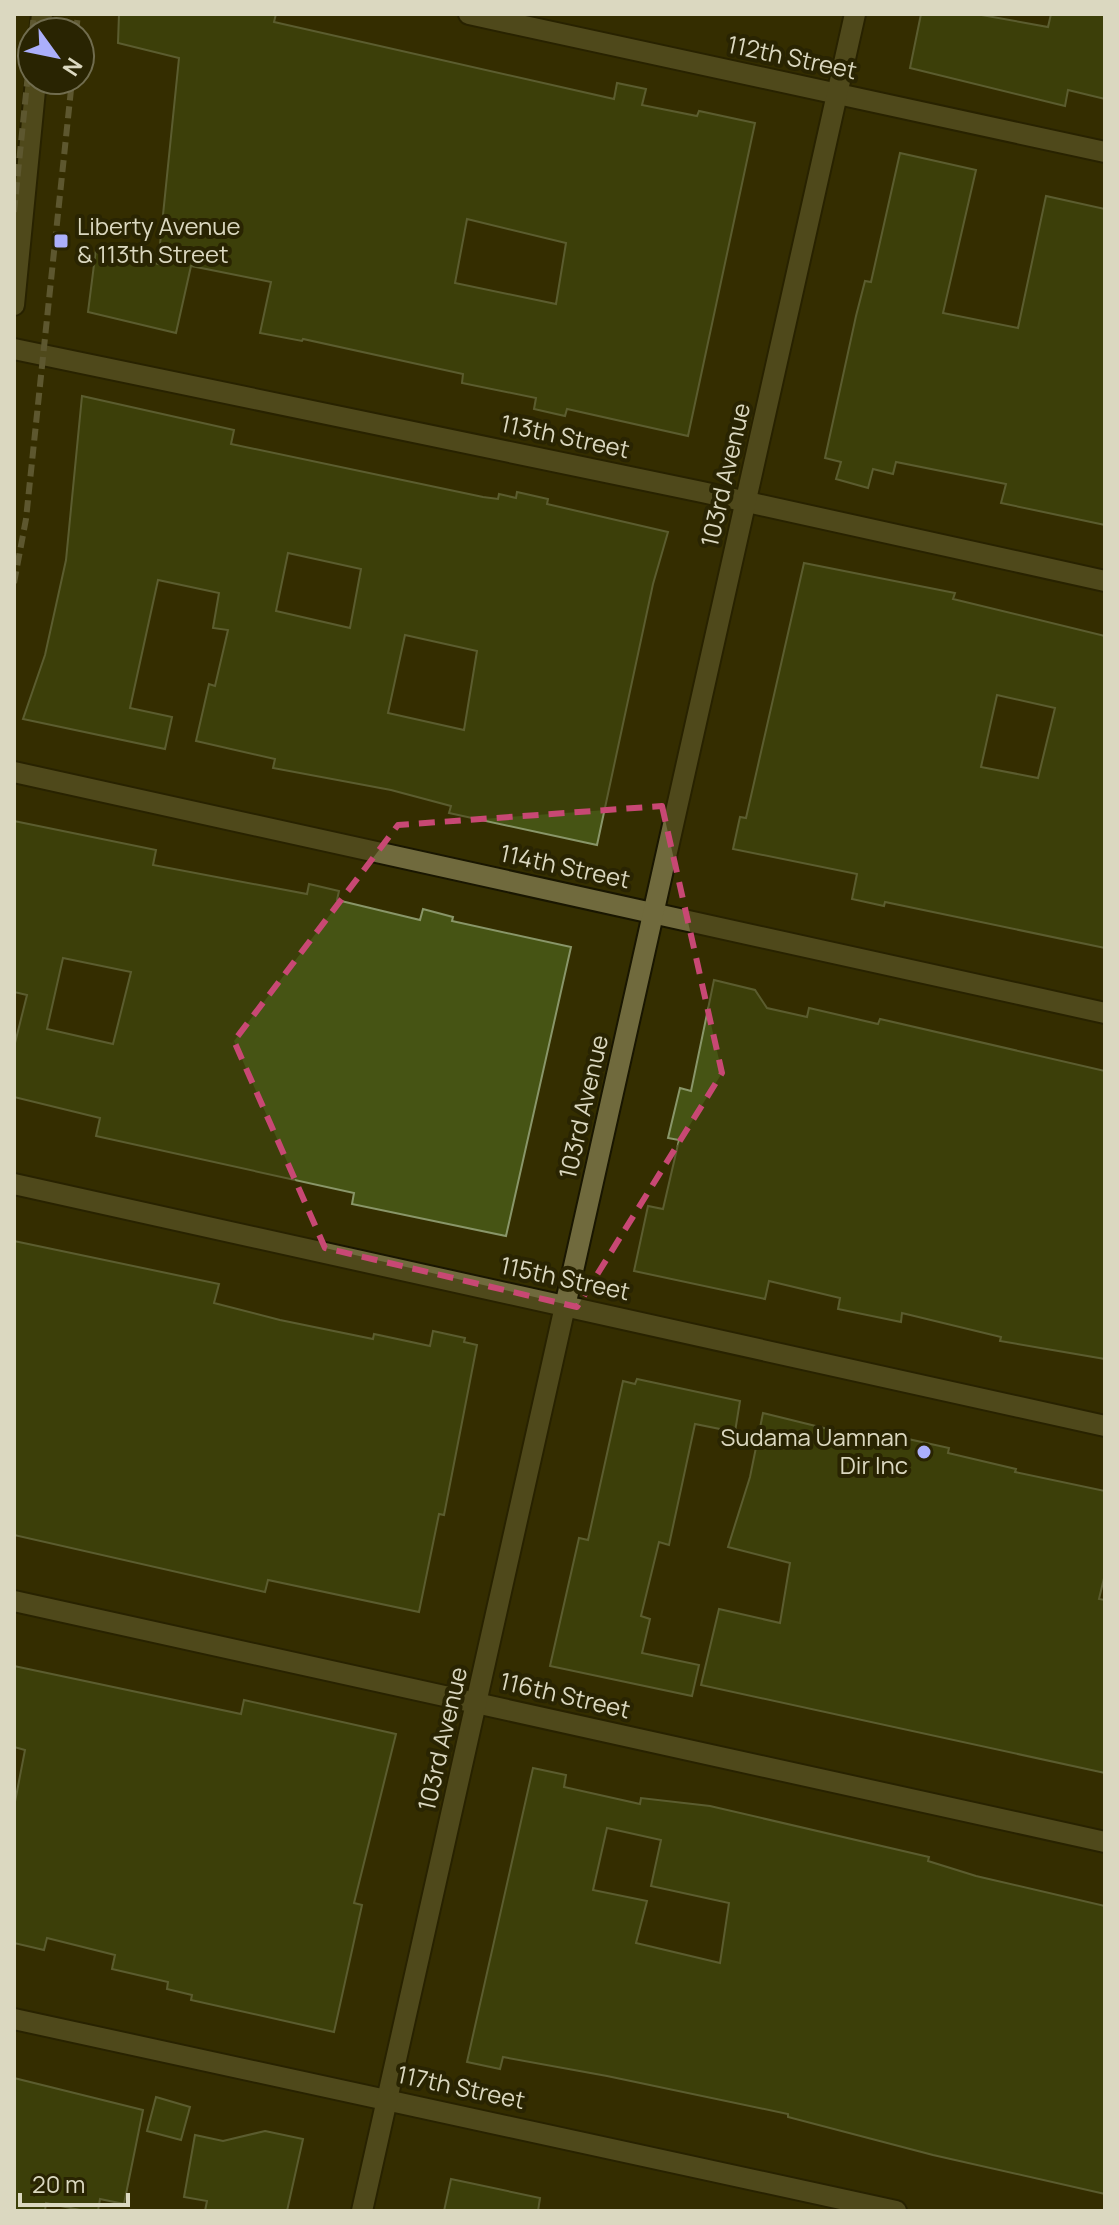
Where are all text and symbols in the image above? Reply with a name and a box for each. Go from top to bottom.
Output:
north arrow [16,16,96,96]
street label: 112th Street [725,27,860,86]
text: N [56,52,90,82]
place label: Liberty Avenue & 113th Street [77,209,241,270]
marker: Liberty Avenue & 113th Street [52,232,70,250]
street label: 103rd Avenue [692,399,757,550]
street label: 113th Street [498,406,633,465]
street label: 114th Street [497,836,633,895]
street label: 103rd Avenue [550,1031,615,1182]
street label: 115th Street [497,1248,633,1307]
place label: Sudama Uamnan Dir Inc [721,1420,908,1481]
marker: Sudama Uamnan Dir Inc [915,1443,933,1461]
street label: 103rd Avenue [409,1663,474,1814]
street label: 116th Street [497,1664,634,1726]
street label: 117th Street [394,2057,528,2116]
scale bar [20,2157,128,2207]
text: 20 m [32,2167,85,2200]

